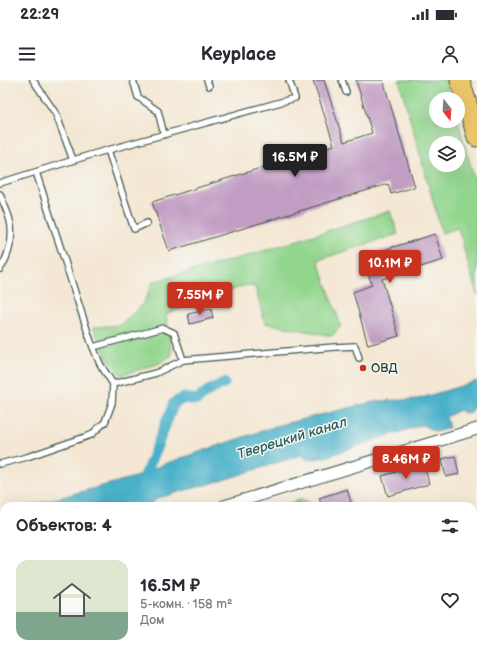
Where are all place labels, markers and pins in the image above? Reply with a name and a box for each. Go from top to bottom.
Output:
pin: 16.5M ₽ [258,144,332,178]
pin: 10.1M ₽ [353,250,427,284]
pin: 7.55M ₽ [163,282,237,316]
place label: ОВД [371,360,398,376]
marker: ОВД [358,363,368,373]
pin: 8.46M ₽ [369,446,443,480]

